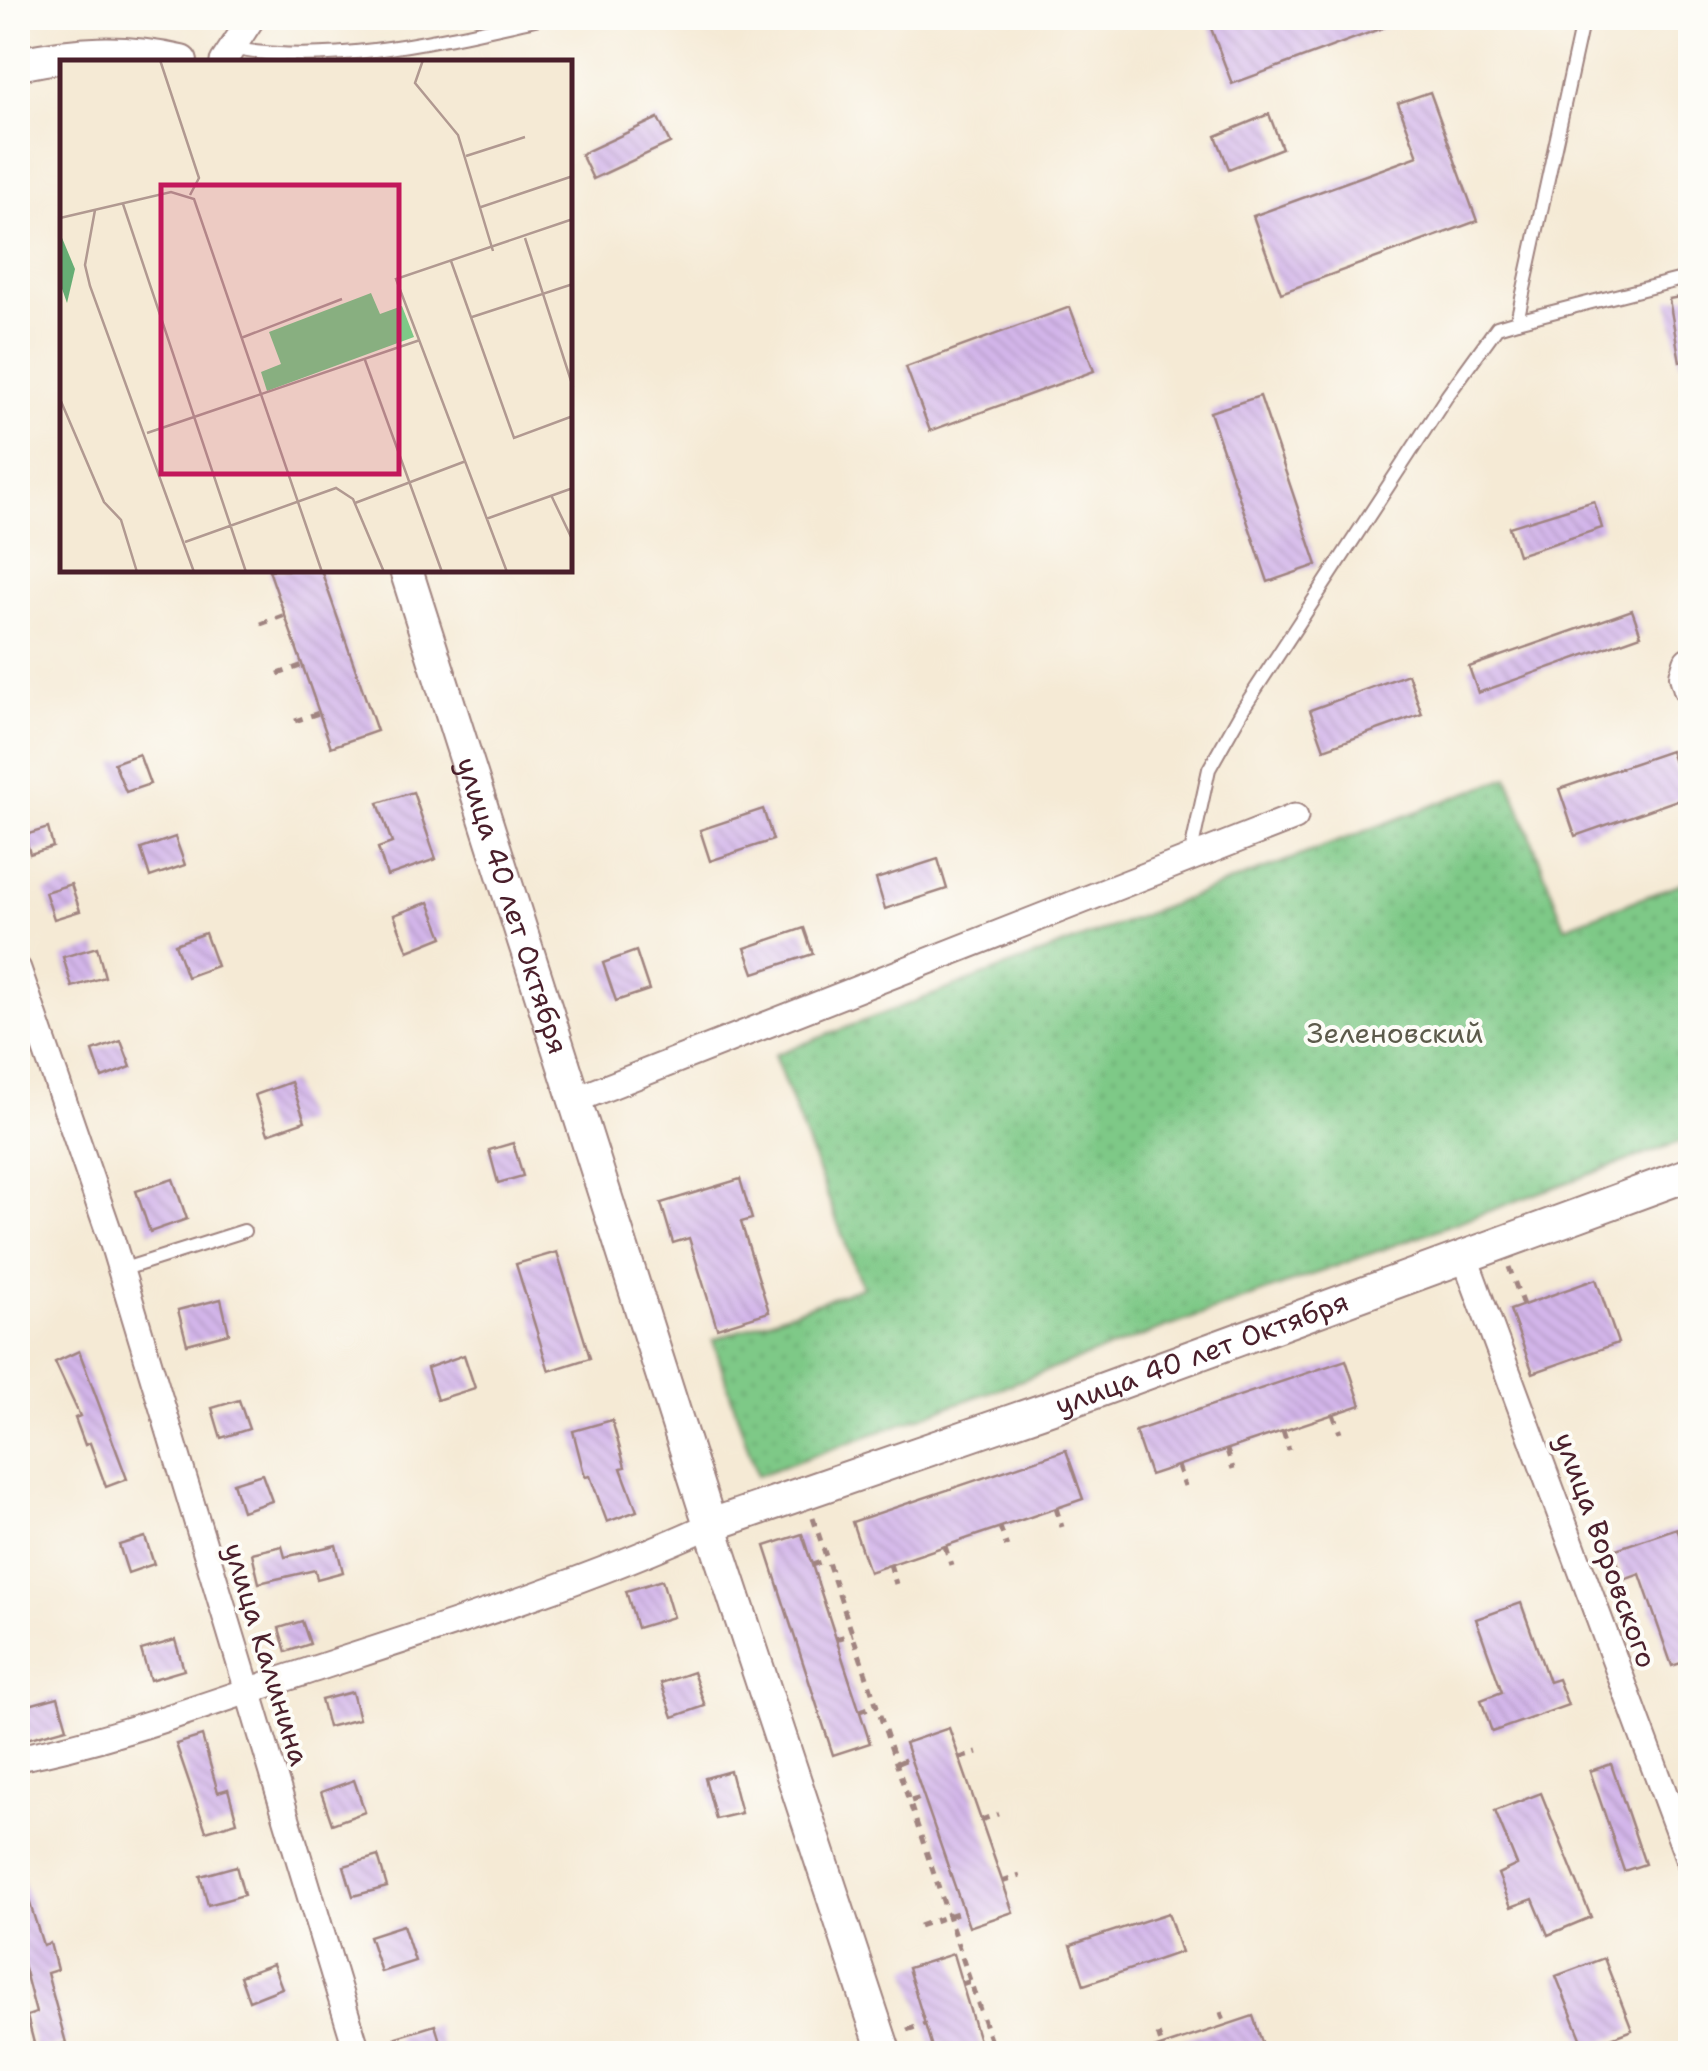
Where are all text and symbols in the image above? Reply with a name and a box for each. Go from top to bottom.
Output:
inset map [60,60,572,572]
street label: улица 40 лет Октября [448,752,578,1059]
park label: Зеленовский [1307,1014,1483,1052]
street label: улица 40 лет Октября [1050,1282,1354,1424]
street label: улица Воровского [1546,1427,1666,1673]
street label: улица Калинина [215,1538,319,1770]

